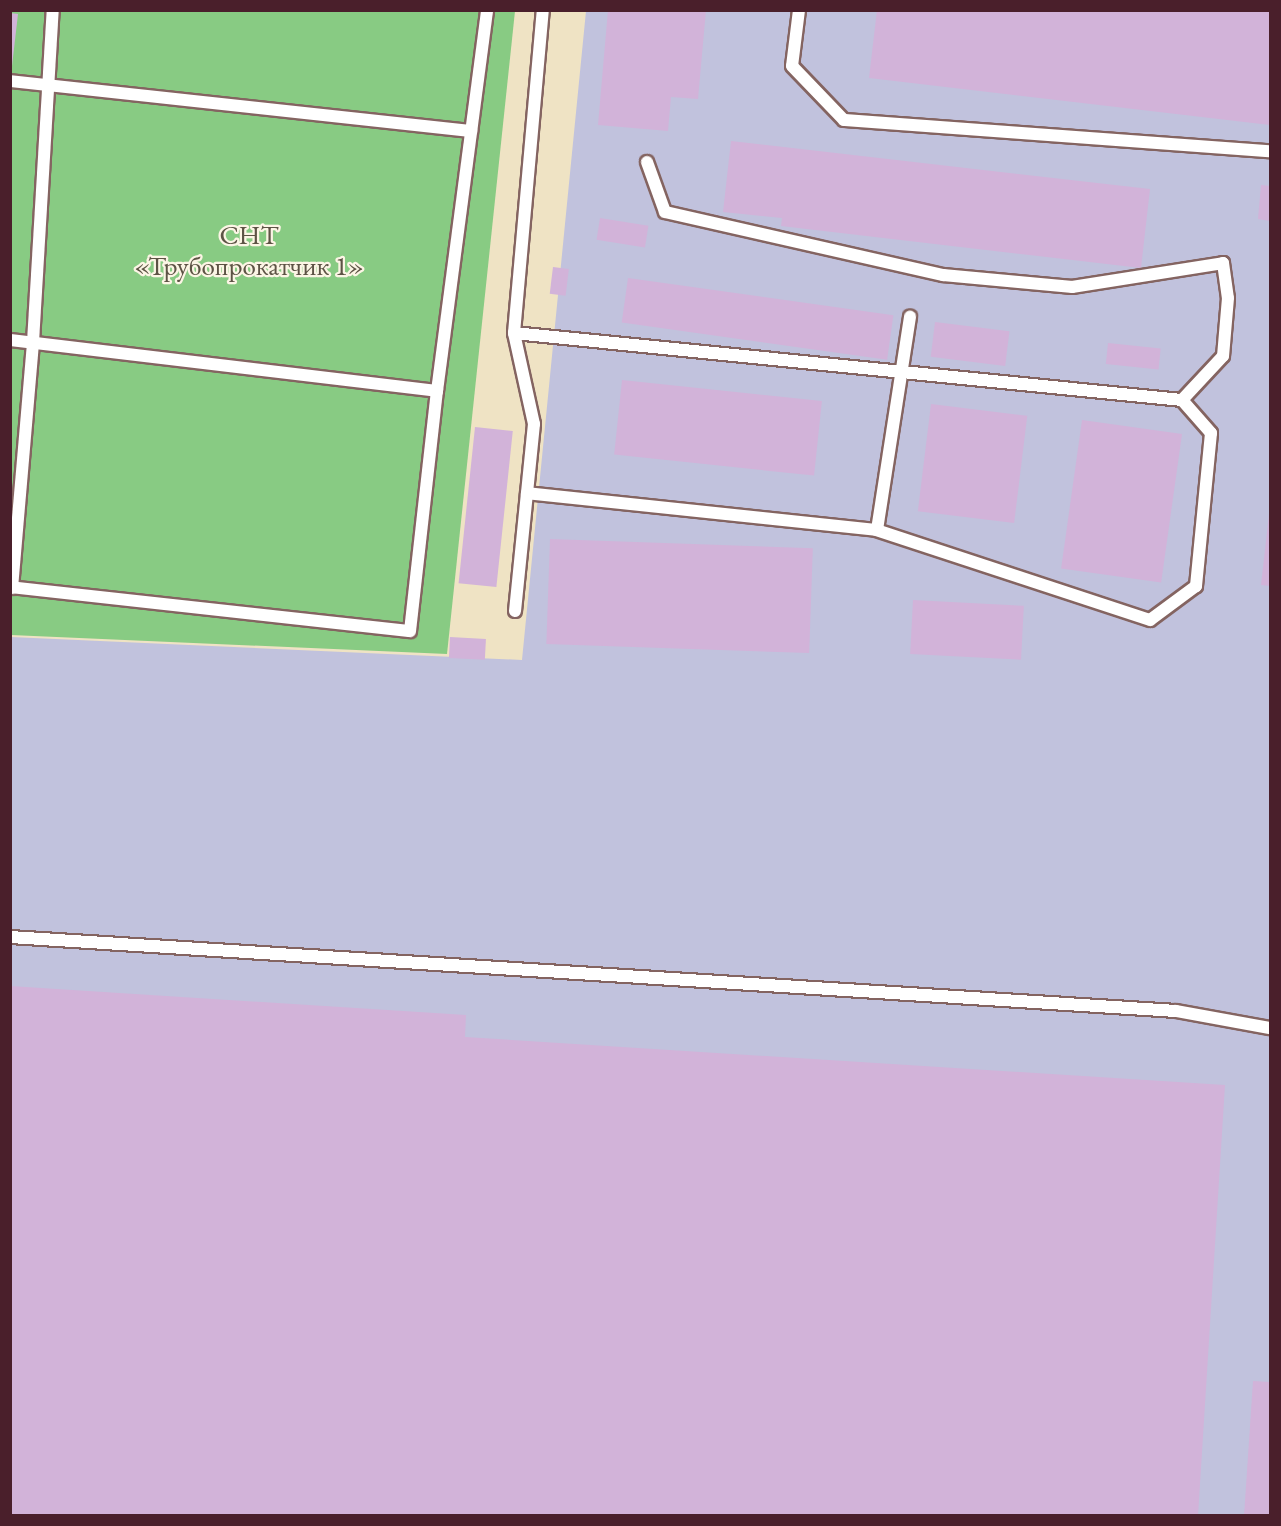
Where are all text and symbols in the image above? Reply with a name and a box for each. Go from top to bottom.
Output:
park label: СНТ «Трубопрокатчик 1» [134,218,364,281]

